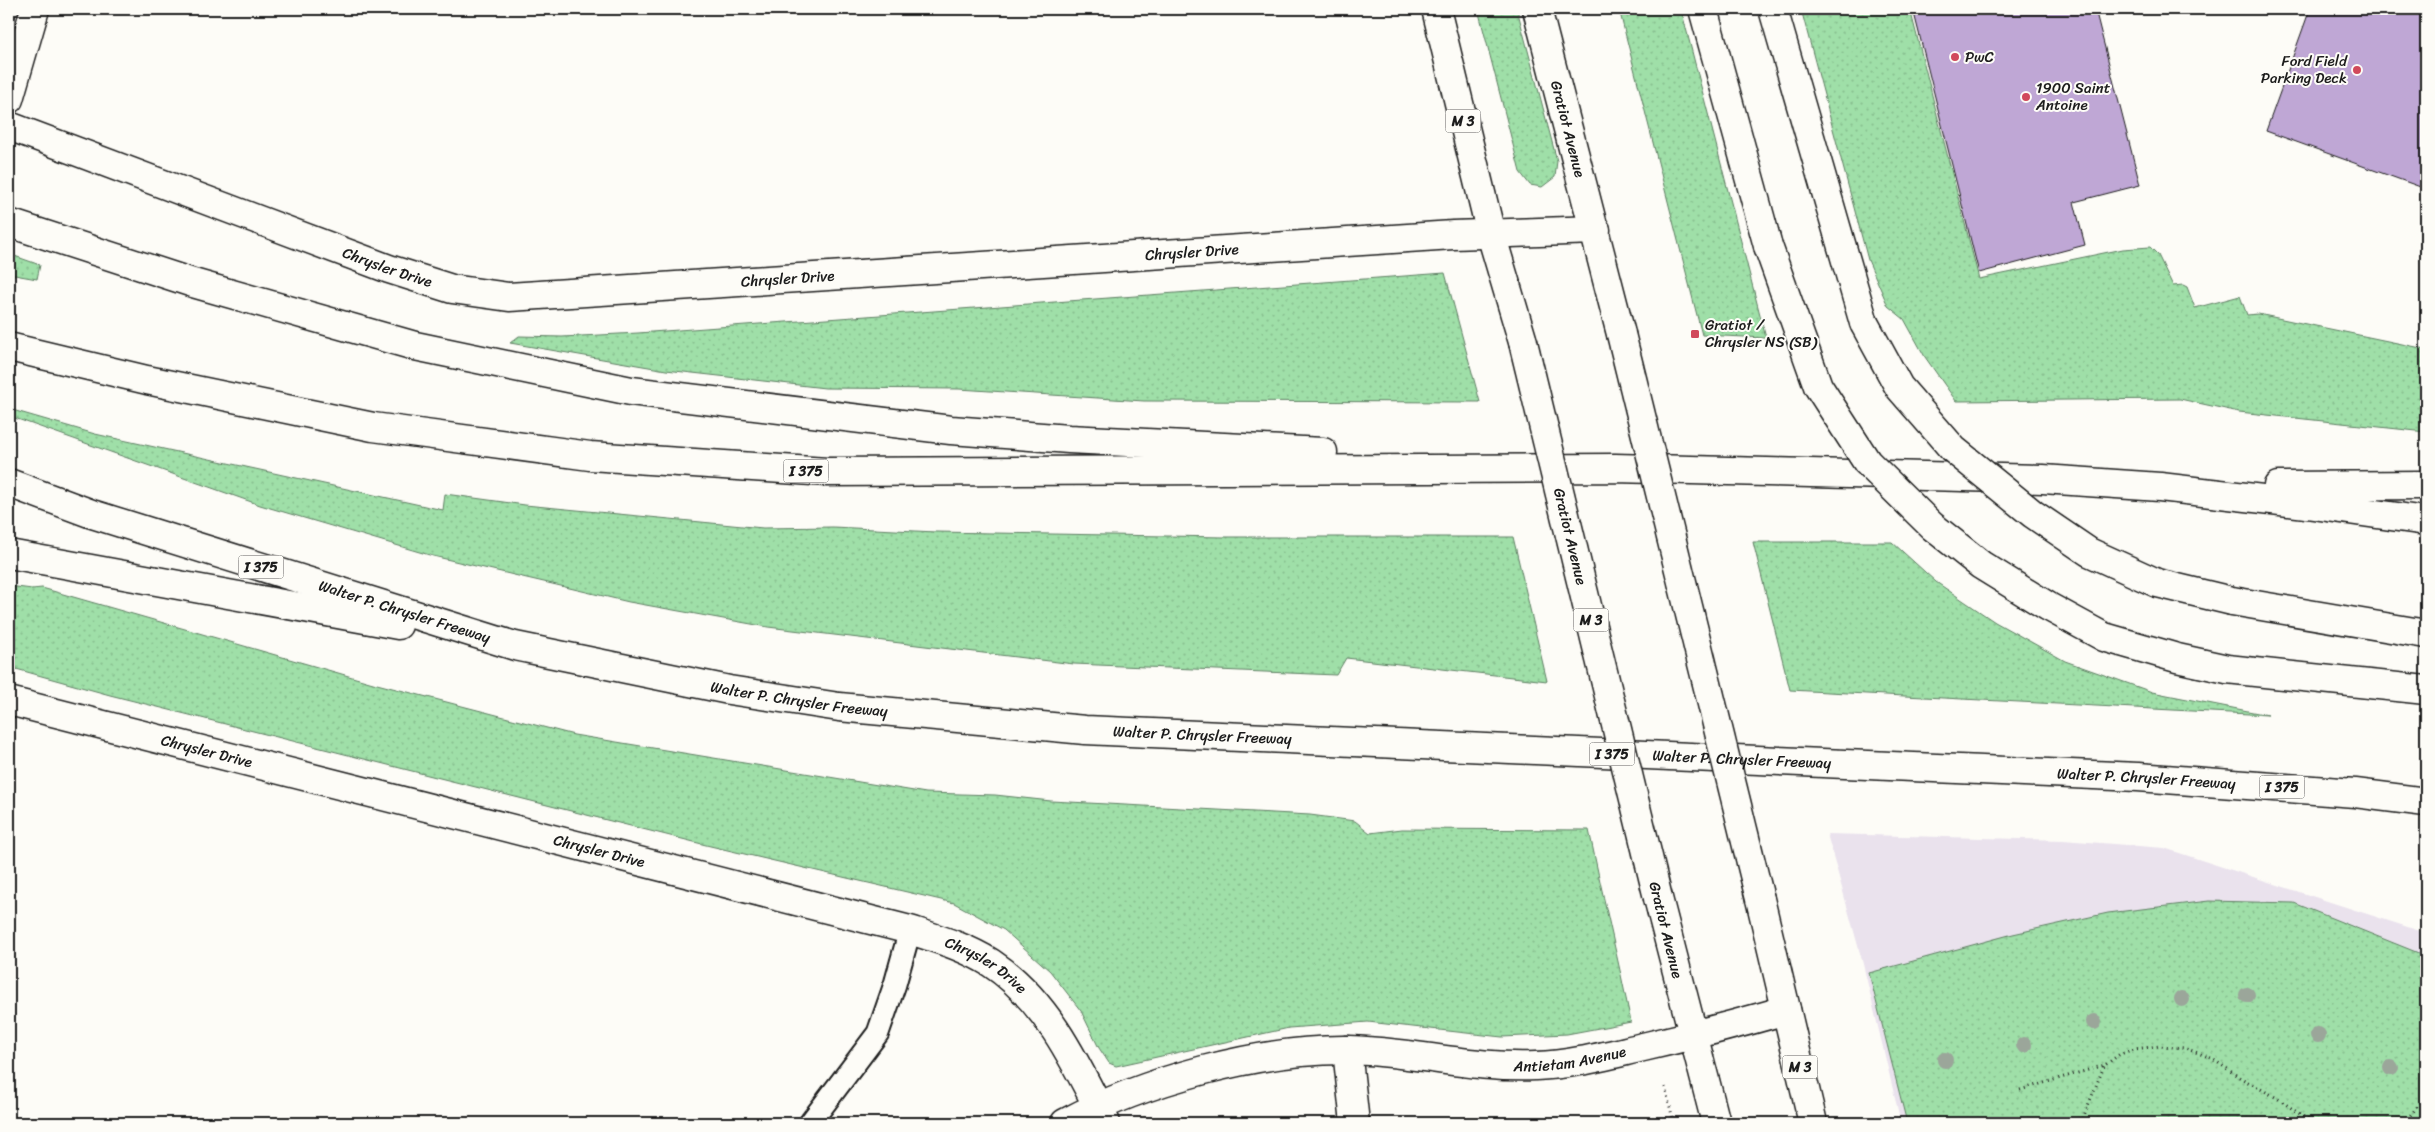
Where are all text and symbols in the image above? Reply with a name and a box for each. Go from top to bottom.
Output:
place label: PwC [1965,44,1994,70]
place label: Ford Field Parking Deck [2261,48,2348,91]
marker: PwC [1949,51,1961,63]
marker: Ford Field Parking Deck [2351,64,2363,76]
place label: 1900 Saint Antoine [2035,75,2111,118]
street label: Gratiot Avenue [1543,78,1593,180]
marker: 1900 Saint Antoine [2020,91,2032,103]
road number: M 3 [1446,110,1480,132]
street label: Chrysler Drive [1144,236,1239,268]
street label: Chrysler Drive [339,240,436,295]
street label: Chrysler Drive [740,263,835,295]
place label: Gratiot / Chrysler NS (SB) [1705,312,1817,355]
marker: Gratiot / Chrysler NS (SB) [1689,328,1701,340]
road number: I 375 [784,460,828,482]
street label: Gratiot Avenue [1546,485,1595,588]
road number: I 375 [238,556,284,578]
street label: Walter P. Chrysler Freeway [315,572,494,651]
road number: M 3 [1574,608,1608,632]
street label: Walter P. Chrysler Freeway [708,674,889,725]
street label: Walter P. Chrysler Freeway [1112,718,1292,752]
street label: Chrysler Drive [158,727,255,775]
road number: I 375 [1590,742,1634,766]
street label: Walter P. Chrysler Freeway [1652,742,1832,776]
street label: Walter P. Chrysler Freeway [2057,760,2237,797]
road number: I 375 [2260,776,2304,799]
street label: Chrysler Drive [551,827,648,875]
street label: Gratiot Avenue [1641,879,1691,981]
street label: Chrysler Drive [941,929,1033,1000]
street label: Antietam Avenue [1512,1038,1629,1079]
road number: M 3 [1782,1056,1818,1078]

